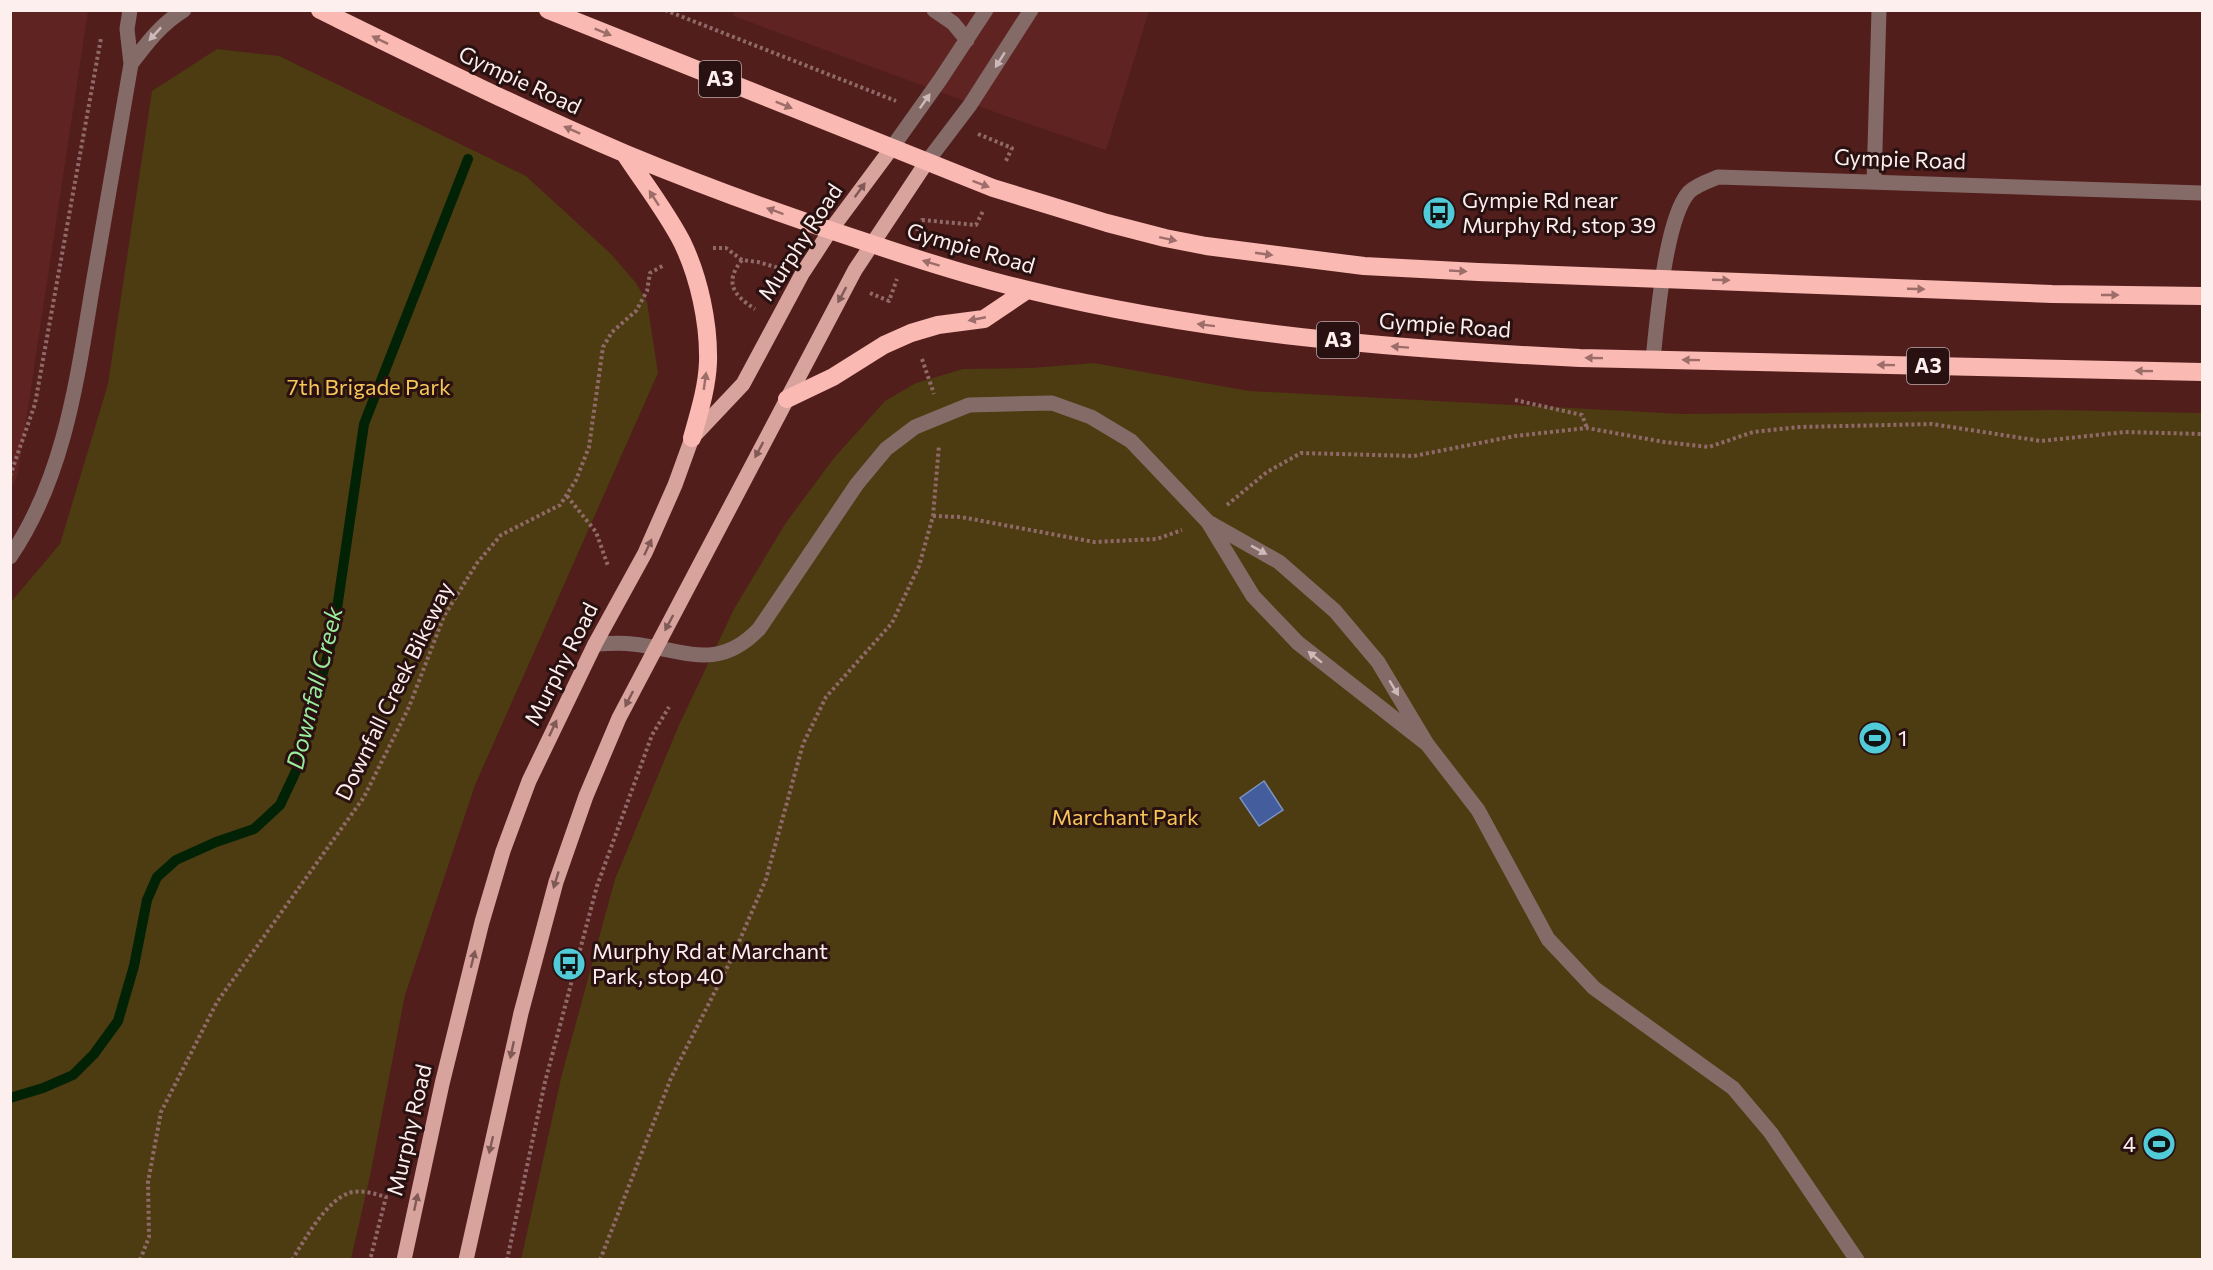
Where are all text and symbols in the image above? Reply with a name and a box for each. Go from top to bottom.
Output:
one-way arrow [148,27,162,42]
one-way arrow [594,28,612,38]
one-way arrow [371,35,388,44]
street label: Gympie Road [455,39,586,120]
one-way arrow [995,52,1006,68]
road number: A3 [699,61,741,97]
one-way arrow [919,94,931,110]
one-way arrow [775,100,793,110]
one-way arrow [562,125,580,135]
street label: Gympie Road [1834,143,1966,174]
street label: Murphy Road [752,178,848,305]
one-way arrow [972,180,990,189]
one-way arrow [854,182,866,197]
place label: Gympie Rd near Murphy Rd, stop 39 [1462,186,1656,238]
one-way arrow [649,190,660,206]
bus stop icon: Gympie Rd near Murphy Rd, stop 39 [1421,195,1457,231]
one-way arrow [766,206,784,216]
street label: Gympie Road [904,216,1038,279]
one-way arrow [1159,234,1178,244]
one-way arrow [1255,250,1274,259]
one-way arrow [922,258,940,267]
one-way arrow [1449,266,1468,275]
one-way arrow [1711,276,1730,285]
one-way arrow [1906,284,1925,293]
one-way arrow [837,287,847,304]
one-way arrow [2101,290,2120,300]
street label: Gympie Road [1378,306,1512,343]
one-way arrow [968,315,987,324]
one-way arrow [1196,320,1215,330]
road number: A3 [1317,322,1359,358]
one-way arrow [1390,342,1409,351]
road number: A3 [1907,348,1949,384]
one-way arrow [1585,353,1604,363]
one-way arrow [1682,356,1701,365]
one-way arrow [1877,360,1896,370]
one-way arrow [2135,366,2154,376]
one-way arrow [701,372,710,391]
park label: 7th Brigade Park [287,373,451,400]
one-way arrow [755,442,764,459]
one-way arrow [643,538,652,555]
one-way arrow [1251,545,1268,555]
street label: Downfall Creek Bikeway [329,577,458,805]
street label: Murphy Road [518,598,603,730]
water label: Downfall Creek [279,602,348,772]
one-way arrow [664,614,674,632]
one-way arrow [1307,650,1323,663]
one-way arrow [1388,680,1399,696]
one-way arrow [624,691,634,708]
one-way arrow [549,719,558,736]
sports icon: 1 [1857,720,1893,756]
place label: 1 [1898,724,1907,751]
park label: Marchant Park [1051,803,1199,830]
one-way arrow [551,871,561,889]
place label: Murphy Rd at Marchant Park, stop 40 [592,937,828,989]
bus stop icon: Murphy Rd at Marchant Park, stop 40 [551,946,587,982]
one-way arrow [468,950,478,969]
one-way arrow [507,1041,517,1060]
street label: Murphy Road [380,1061,437,1198]
sports icon: 4 [2141,1126,2177,1162]
place label: 4 [2123,1130,2136,1157]
one-way arrow [486,1136,496,1154]
one-way arrow [412,1193,421,1212]

